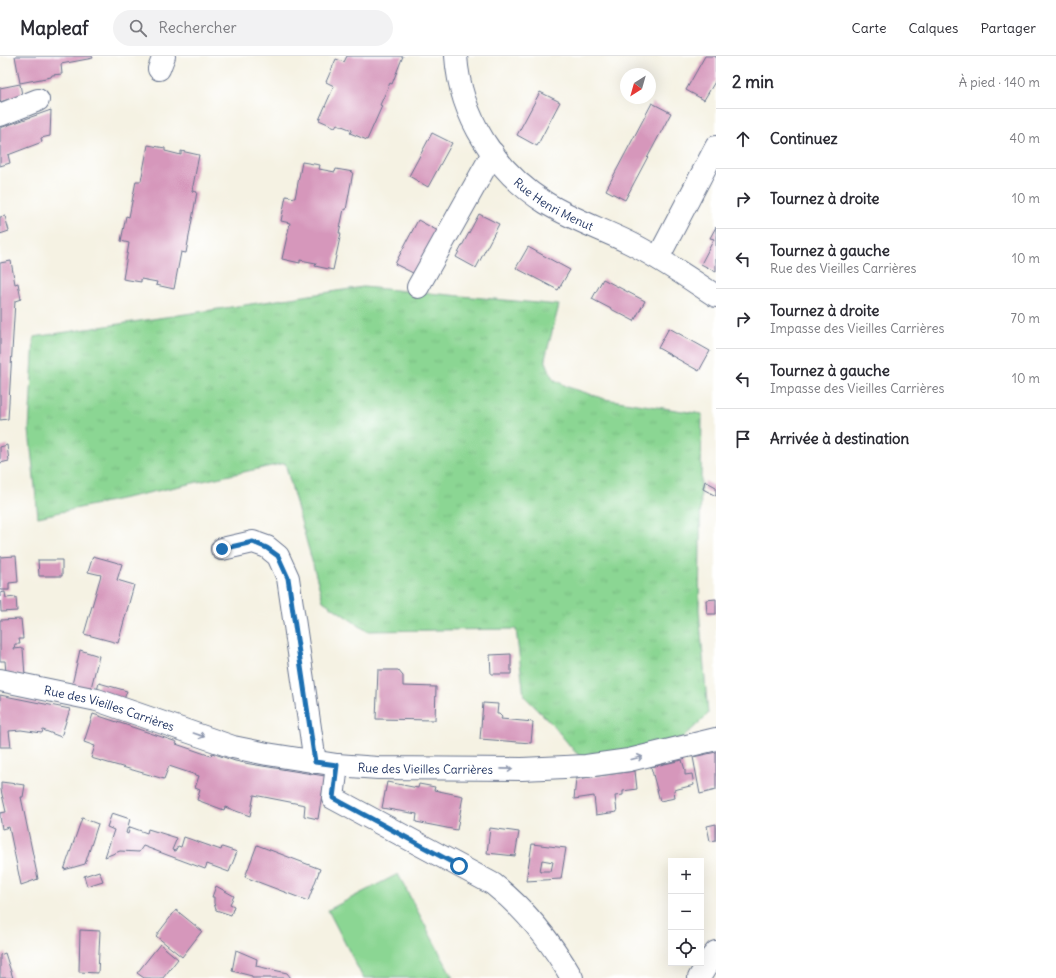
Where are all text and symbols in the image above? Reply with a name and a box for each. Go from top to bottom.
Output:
search box [113,10,393,46]
text: Mapleaf [20,16,89,40]
icon: search [127,17,149,39]
text: Rechercher [159,18,237,37]
text: Carte [852,19,886,37]
text: Calques [908,19,958,37]
text: Partager [980,19,1036,37]
north arrow [620,68,656,104]
text: 2 min [732,71,774,93]
text: À pied · 140 m [959,74,1040,91]
icon: ahead [732,128,754,150]
text: Continuez [770,129,838,148]
text: 40 m [1009,130,1040,147]
street label: Rue Henri Menut [511,174,596,233]
icon: right [732,188,754,210]
text: Tournez à droite [770,189,879,208]
text: 10 m [1012,190,1040,207]
text: Tournez à gauche [770,241,890,260]
icon: left [732,248,754,270]
text: 10 m [1012,250,1040,267]
text: Rue des Vieilles Carrières [770,260,916,277]
text: Tournez à droite [770,301,879,320]
icon: right [732,308,754,330]
text: 70 m [1011,310,1040,327]
text: Impasse des Vieilles Carrières [770,320,944,337]
text: Tournez à gauche [770,361,890,380]
icon: left [732,368,754,390]
text: 10 m [1012,370,1040,387]
text: Impasse des Vieilles Carrières [770,380,944,397]
icon: arrive [732,428,754,450]
text: Arrivée à destination [770,429,909,448]
route end [213,540,231,558]
street label: Rue des Vieilles Carrières [43,682,177,734]
one-way arrow [193,732,206,739]
one-way arrow [630,754,643,762]
street label: Rue des Vieilles Carrières [357,759,493,776]
one-way arrow [500,765,513,773]
route start [450,857,468,875]
map controls [668,858,704,966]
button: + [668,858,704,894]
button: − [668,894,704,930]
button: locate [668,930,704,966]

